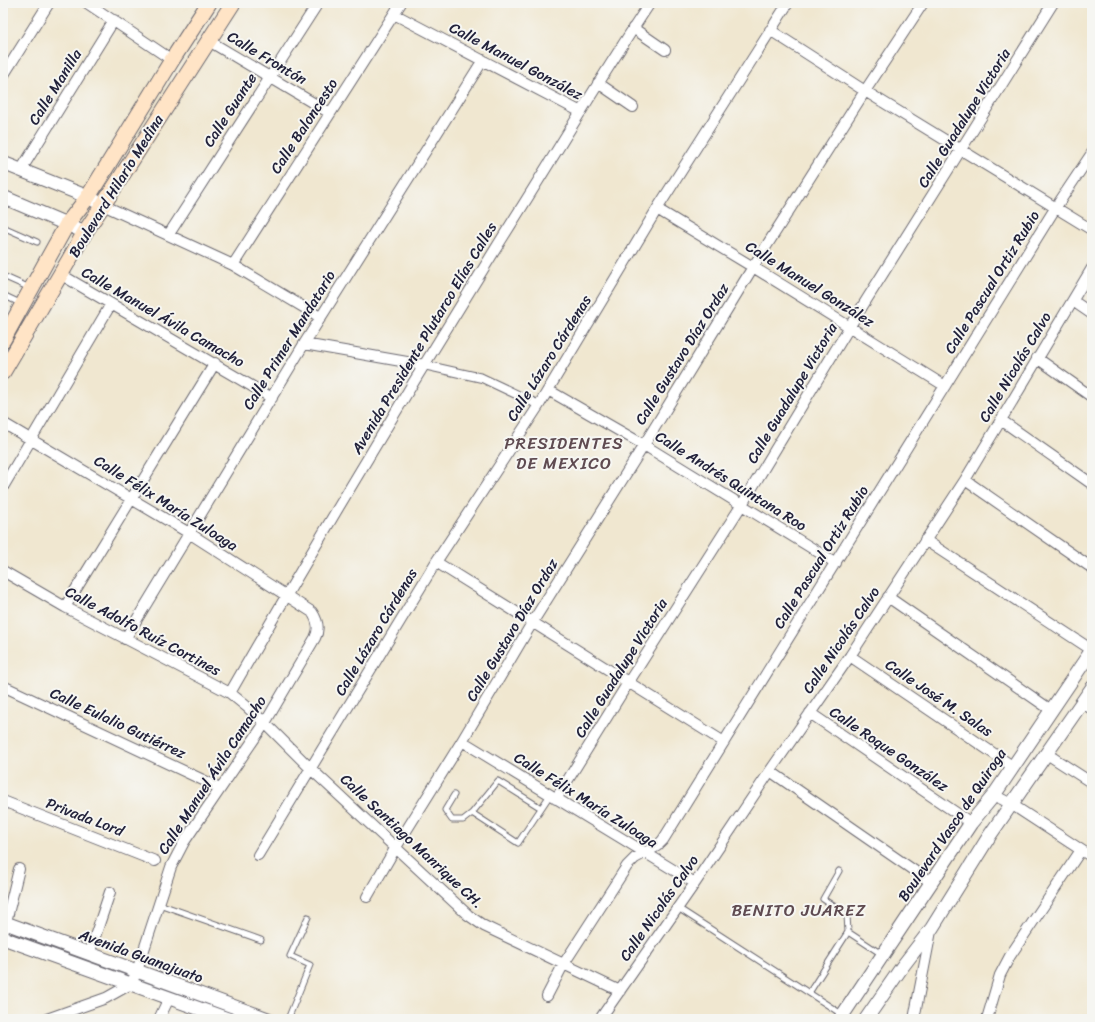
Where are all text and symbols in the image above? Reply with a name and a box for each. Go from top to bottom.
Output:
street label: Calle Manuel González [445,15,588,108]
street label: Calle Frontón [222,24,312,92]
street label: Calle Manilla [21,43,89,130]
street label: Calle Guadalupe Victoria [910,43,1018,193]
street label: Calle Guante [196,67,264,152]
street label: Calle Baloncesto [263,73,345,179]
street label: Boulevard Hilario Medina [61,109,171,263]
street label: Calle Pascual Ortiz Rubio [937,205,1047,359]
street label: Avenida Presidente Plutarco Elías Calles [344,217,504,460]
street label: Calle Manuel González [740,234,880,335]
street label: Calle Manuel Ávila Camacho [76,259,250,375]
street label: Calle Primer Mandatario [235,265,343,415]
street label: Calle Gustavo Díaz Ordaz [628,277,737,430]
street label: Calle Lázaro Cárdenas [500,290,598,426]
street label: Calle Nicolás Calvo [972,306,1059,427]
street label: Calle Guadalupe Victoria [739,317,845,469]
street label: Calle Andrés Quintana Roo [650,424,812,539]
district label: PRESIDENTES DE MEXICO [504,428,624,478]
street label: Calle Félix María Zuloaga [89,448,244,558]
street label: Calle Pascual Ortiz Rubio [766,480,876,634]
street label: Calle Gustavo Díaz Ordaz [459,553,566,707]
street label: Calle Lázaro Cárdenas [328,563,425,701]
street label: Calle Adolfo Ruíz Cortines [60,579,226,683]
street label: Calle Nicolás Calvo [795,580,887,699]
street label: Calle Guadalupe Victoria [567,593,675,743]
street label: Calle José M. Salas [880,652,998,744]
street label: Calle Eulalio Gutiérrez [46,680,191,766]
street label: Calle Manuel Ávila Camacho [151,690,273,860]
street label: Calle Roque González [824,699,955,799]
street label: Boulevard Vasco de Quiroga [891,743,1014,907]
street label: Calle Félix María Zuloaga [509,745,664,855]
street label: Calle Santiago Manrique CH. [334,767,490,915]
street label: Privada Lord [42,790,129,844]
street label: Calle Nicolás Calvo [612,849,706,967]
district label: BENITO JUAREZ [731,895,867,925]
street label: Avenida Guanajuato [74,921,207,991]

